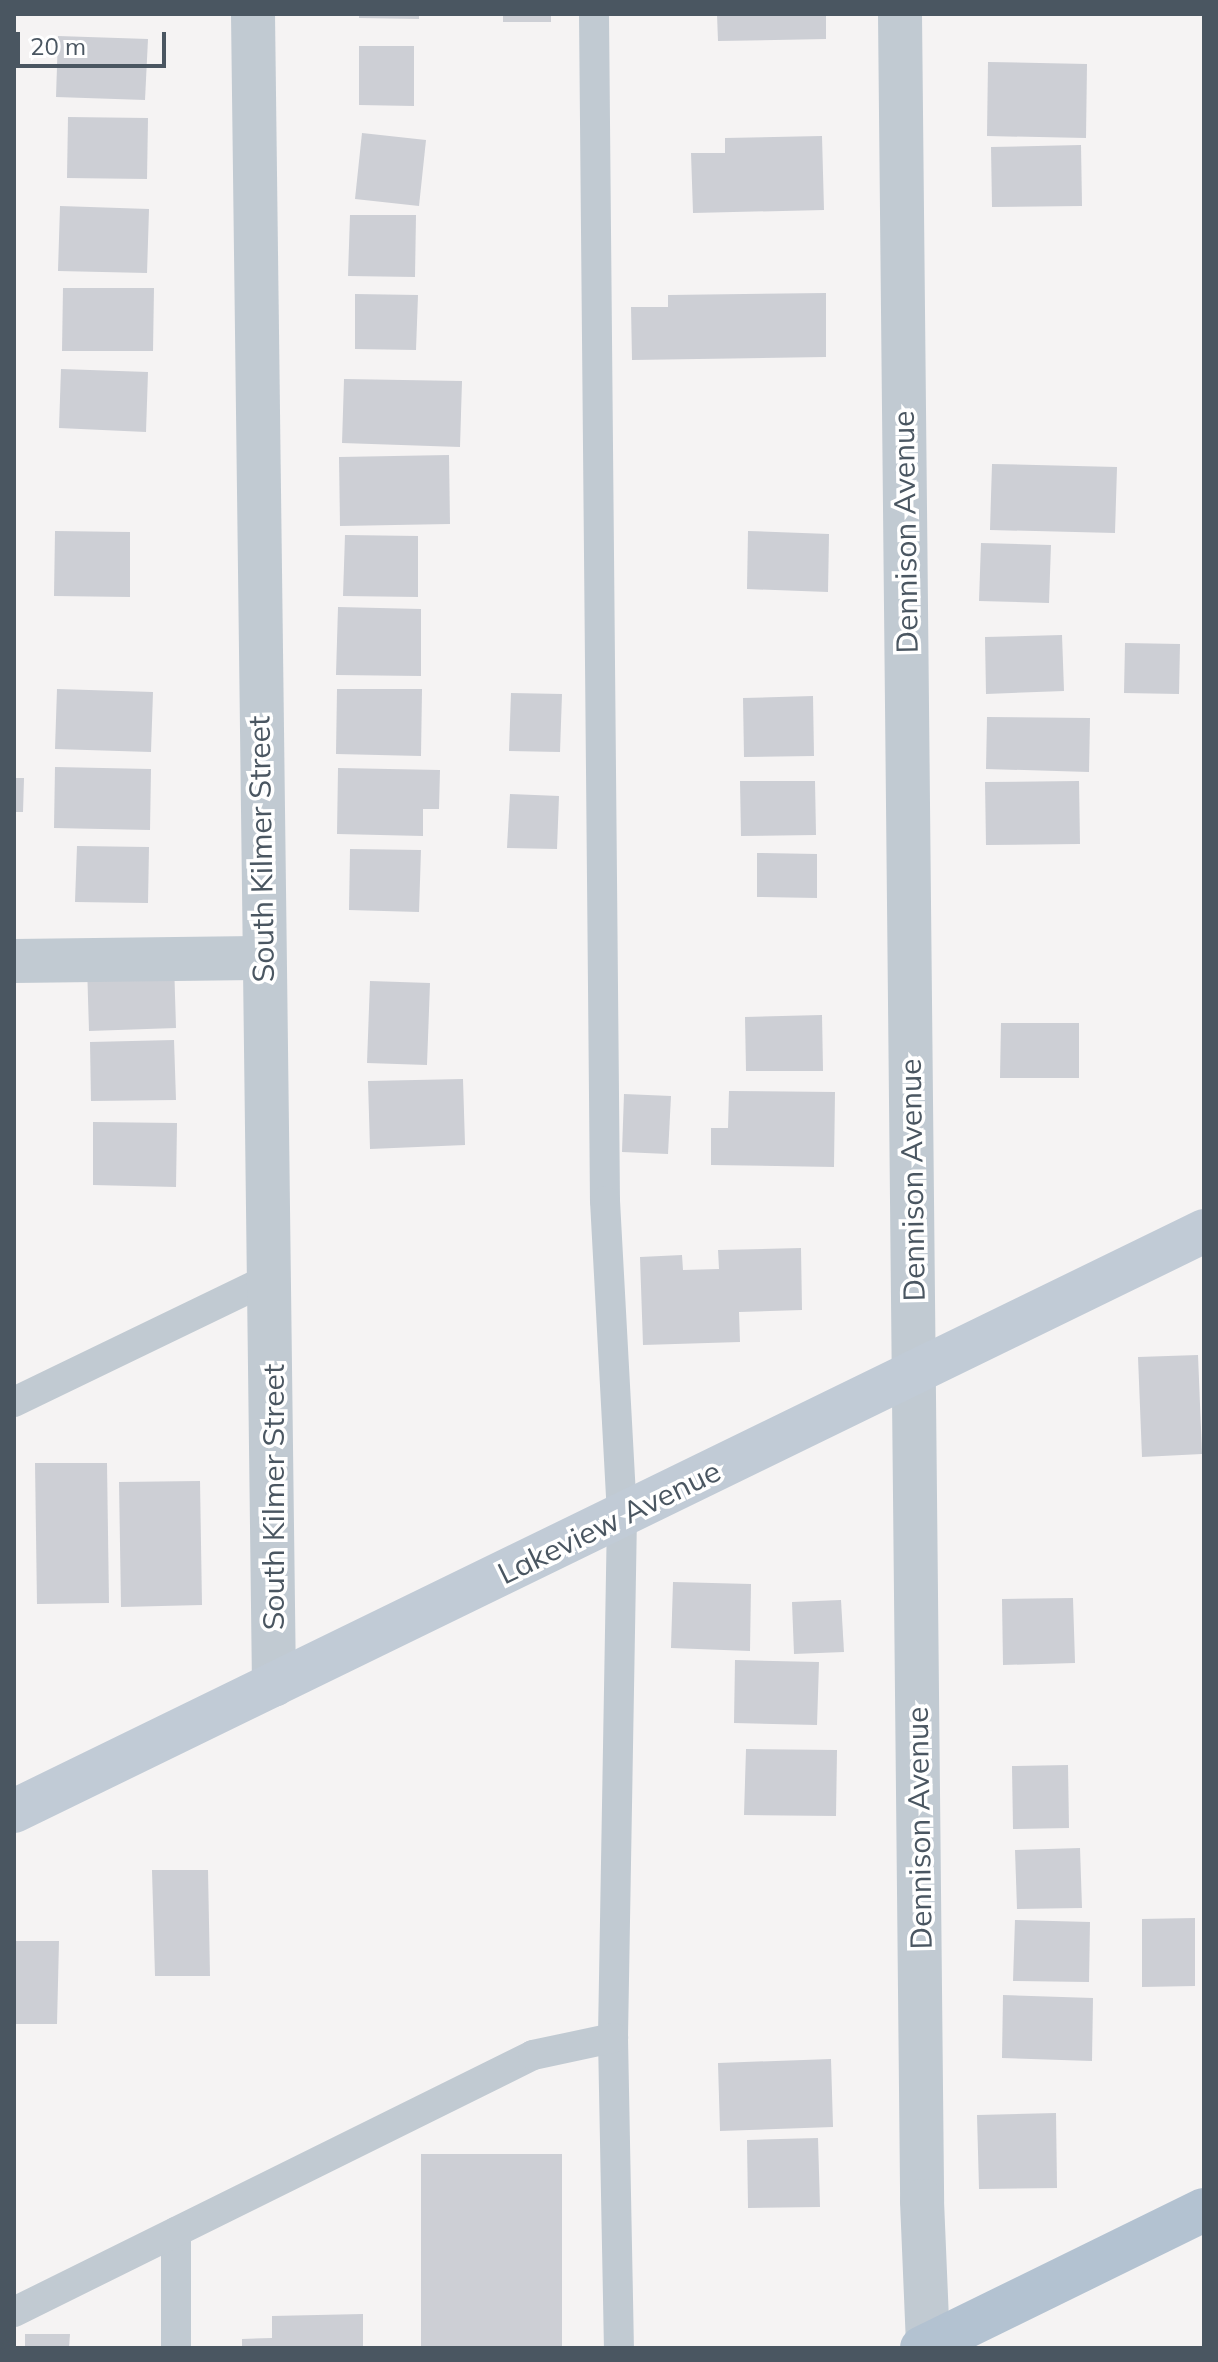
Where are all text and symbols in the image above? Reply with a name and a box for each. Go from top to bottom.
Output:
scale bar [20,16,170,66]
text: 20 m [30,31,86,61]
street label: Dennison Avenue [885,410,925,654]
street label: South Kilmer Street [241,715,281,983]
street label: Dennison Avenue [892,1058,932,1302]
street label: South Kilmer Street [255,1364,291,1630]
street label: Lakeview Avenue [492,1453,726,1591]
street label: Dennison Avenue [899,1706,939,1950]

